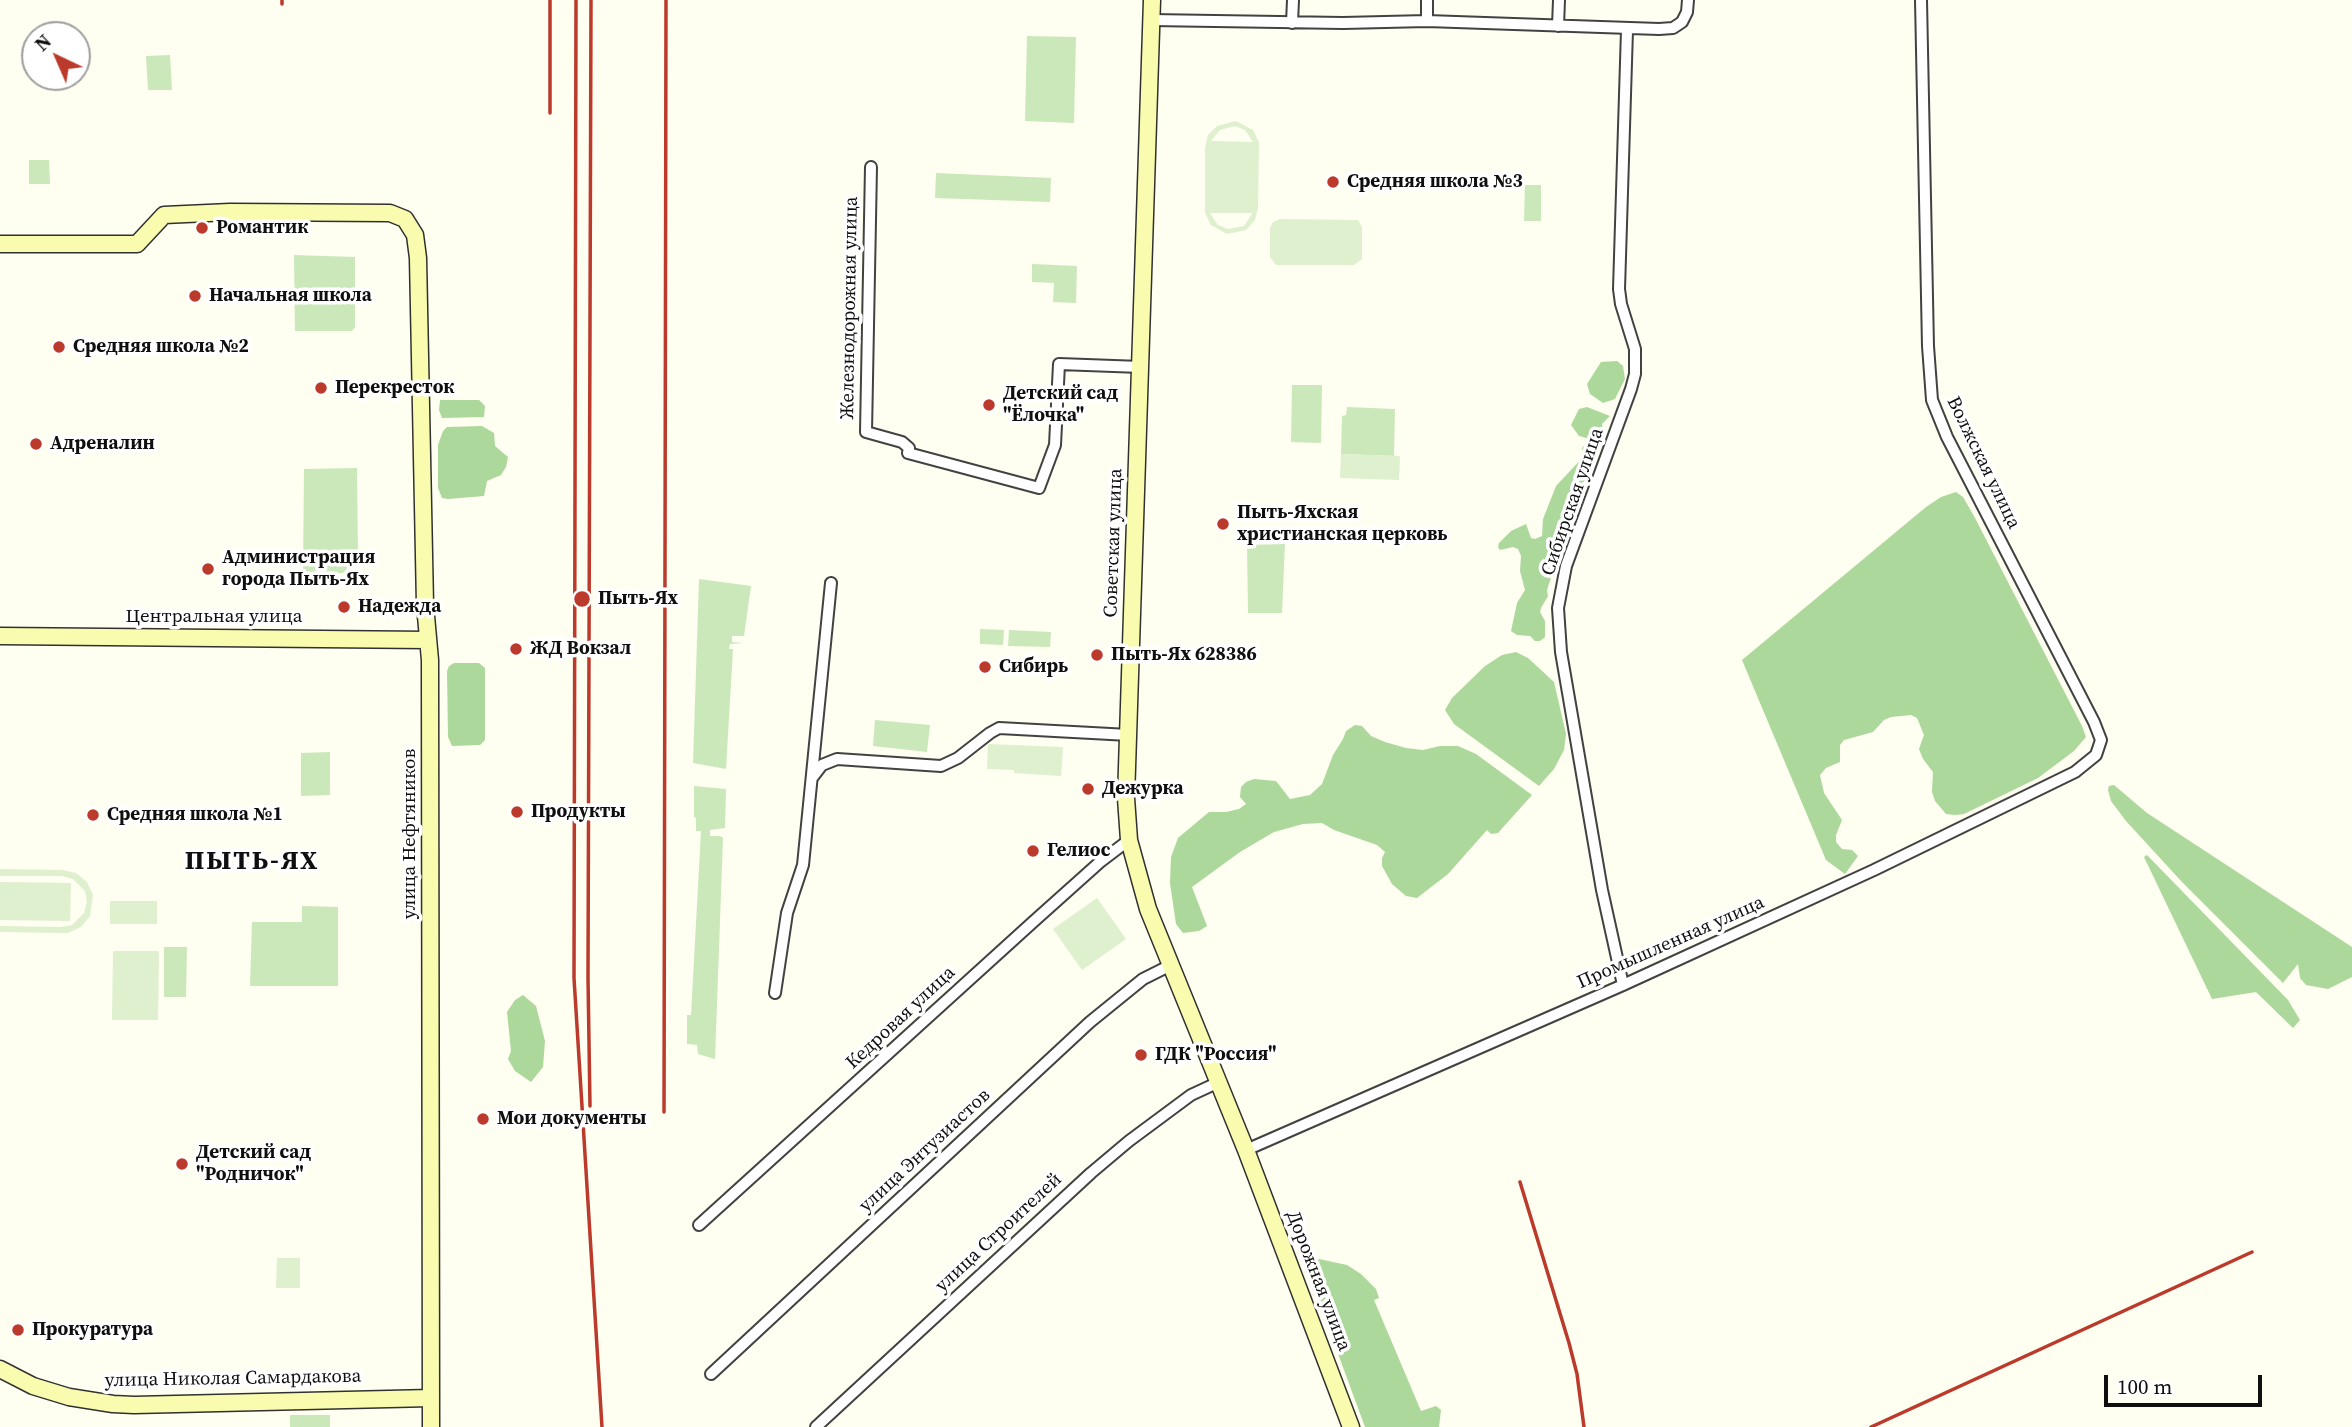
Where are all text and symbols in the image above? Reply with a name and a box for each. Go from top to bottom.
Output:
north arrow [21,21,91,91]
text: N [29,28,57,56]
place label: Средняя школа №3 [1347,171,1523,193]
marker: Средняя школа №3 [1325,174,1341,190]
street label: Железнодорожная улица [837,196,863,420]
place label: Романтик [216,217,308,239]
marker: Романтик [194,220,210,236]
place label: Начальная школа [209,285,372,307]
marker: Начальная школа [187,288,203,304]
place label: Средняя школа №2 [73,336,249,358]
marker: Средняя школа №2 [51,339,67,355]
place label: Перекресток [335,377,455,399]
marker: Перекресток [313,380,329,396]
place label: Детский сад "Ёлочка" [1003,383,1118,427]
street label: Волжская улица [1941,393,2025,533]
marker: Детский сад "Ёлочка" [981,397,997,413]
street label: Сибирская улица [1537,425,1609,579]
place label: Адреналин [50,433,155,455]
marker: Адреналин [28,436,44,452]
street label: Советская улица [1100,468,1128,618]
place label: Пыть-Яхская христианская церковь [1237,502,1447,546]
marker: Пыть-Яхская христианская церковь [1215,516,1231,532]
place label: Администрация города Пыть-Ях [222,547,375,591]
marker: Администрация города Пыть-Ях [200,561,216,577]
place label: Пыть-Ях [598,588,678,610]
marker: Пыть-Ях [572,589,592,609]
place label: Надежда [358,596,441,618]
marker: Надежда [336,599,352,615]
street label: Центральная улица [126,606,302,628]
place label: ЖД Вокзал [530,638,631,660]
marker: ЖД Вокзал [508,641,524,657]
place label: Пыть-Ях 628386 [1111,644,1257,666]
marker: Пыть-Ях 628386 [1089,647,1105,663]
place label: Сибирь [999,656,1068,678]
marker: Сибирь [977,659,993,675]
street label: улица Нефтяников [399,749,421,919]
place label: Дежурка [1102,778,1184,800]
marker: Дежурка [1080,781,1096,797]
place label: Продукты [531,801,626,823]
place label: Средняя школа №1 [107,804,283,826]
marker: Продукты [509,804,525,820]
marker: Средняя школа №1 [85,807,101,823]
place label: Гелиос [1047,840,1110,862]
marker: Гелиос [1025,843,1041,859]
district label: ПЫТЬ-ЯХ [186,846,318,878]
street label: Промышленная улица [1574,891,1768,995]
street label: Кедровая улица [842,962,960,1074]
place label: ГДК "Россия" [1155,1044,1276,1066]
marker: ГДК "Россия" [1133,1047,1149,1063]
street label: улица Энтузиастов [855,1084,995,1218]
place label: Мои документы [497,1108,646,1130]
marker: Мои документы [475,1111,491,1127]
place label: Детский сад "Родничок" [196,1142,311,1186]
marker: Детский сад "Родничок" [174,1156,190,1172]
street label: улица Строителей [931,1168,1067,1298]
street label: Дорожная улица [1281,1208,1355,1354]
place label: Прокуратура [32,1319,153,1341]
marker: Прокуратура [10,1322,26,1338]
scale bar [2107,1360,2264,1404]
street label: улица Николая Самардакова [105,1365,361,1393]
text: 100 m [2117,1372,2172,1401]

